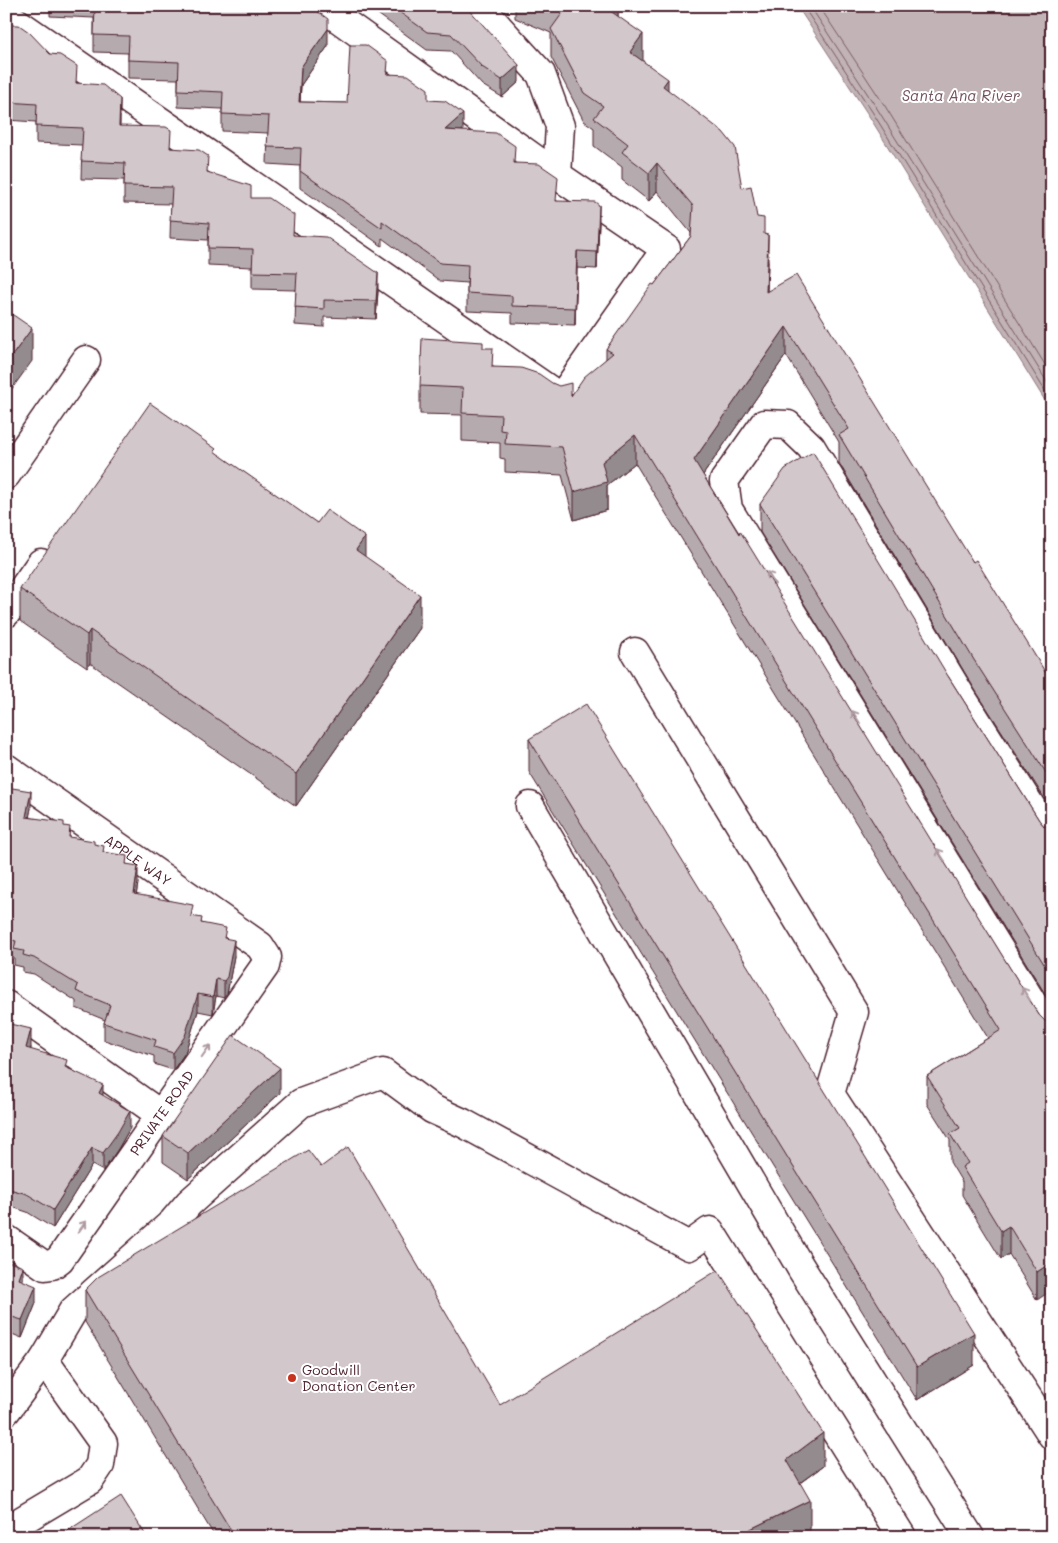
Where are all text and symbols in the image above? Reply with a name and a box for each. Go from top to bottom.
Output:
water label: Santa Ana River [902,85,1021,105]
one-way arrow [765,572,775,586]
one-way arrow [850,710,860,724]
street label: APPLE WAY [101,830,175,890]
one-way arrow [936,849,946,863]
one-way arrow [1021,987,1031,1001]
one-way arrow [201,1044,211,1058]
street label: PRIVATE ROAD [125,1066,198,1159]
one-way arrow [77,1220,87,1234]
place label: Goodwill Donation Center [302,1360,416,1395]
marker: Goodwill Donation Center [286,1372,298,1384]

